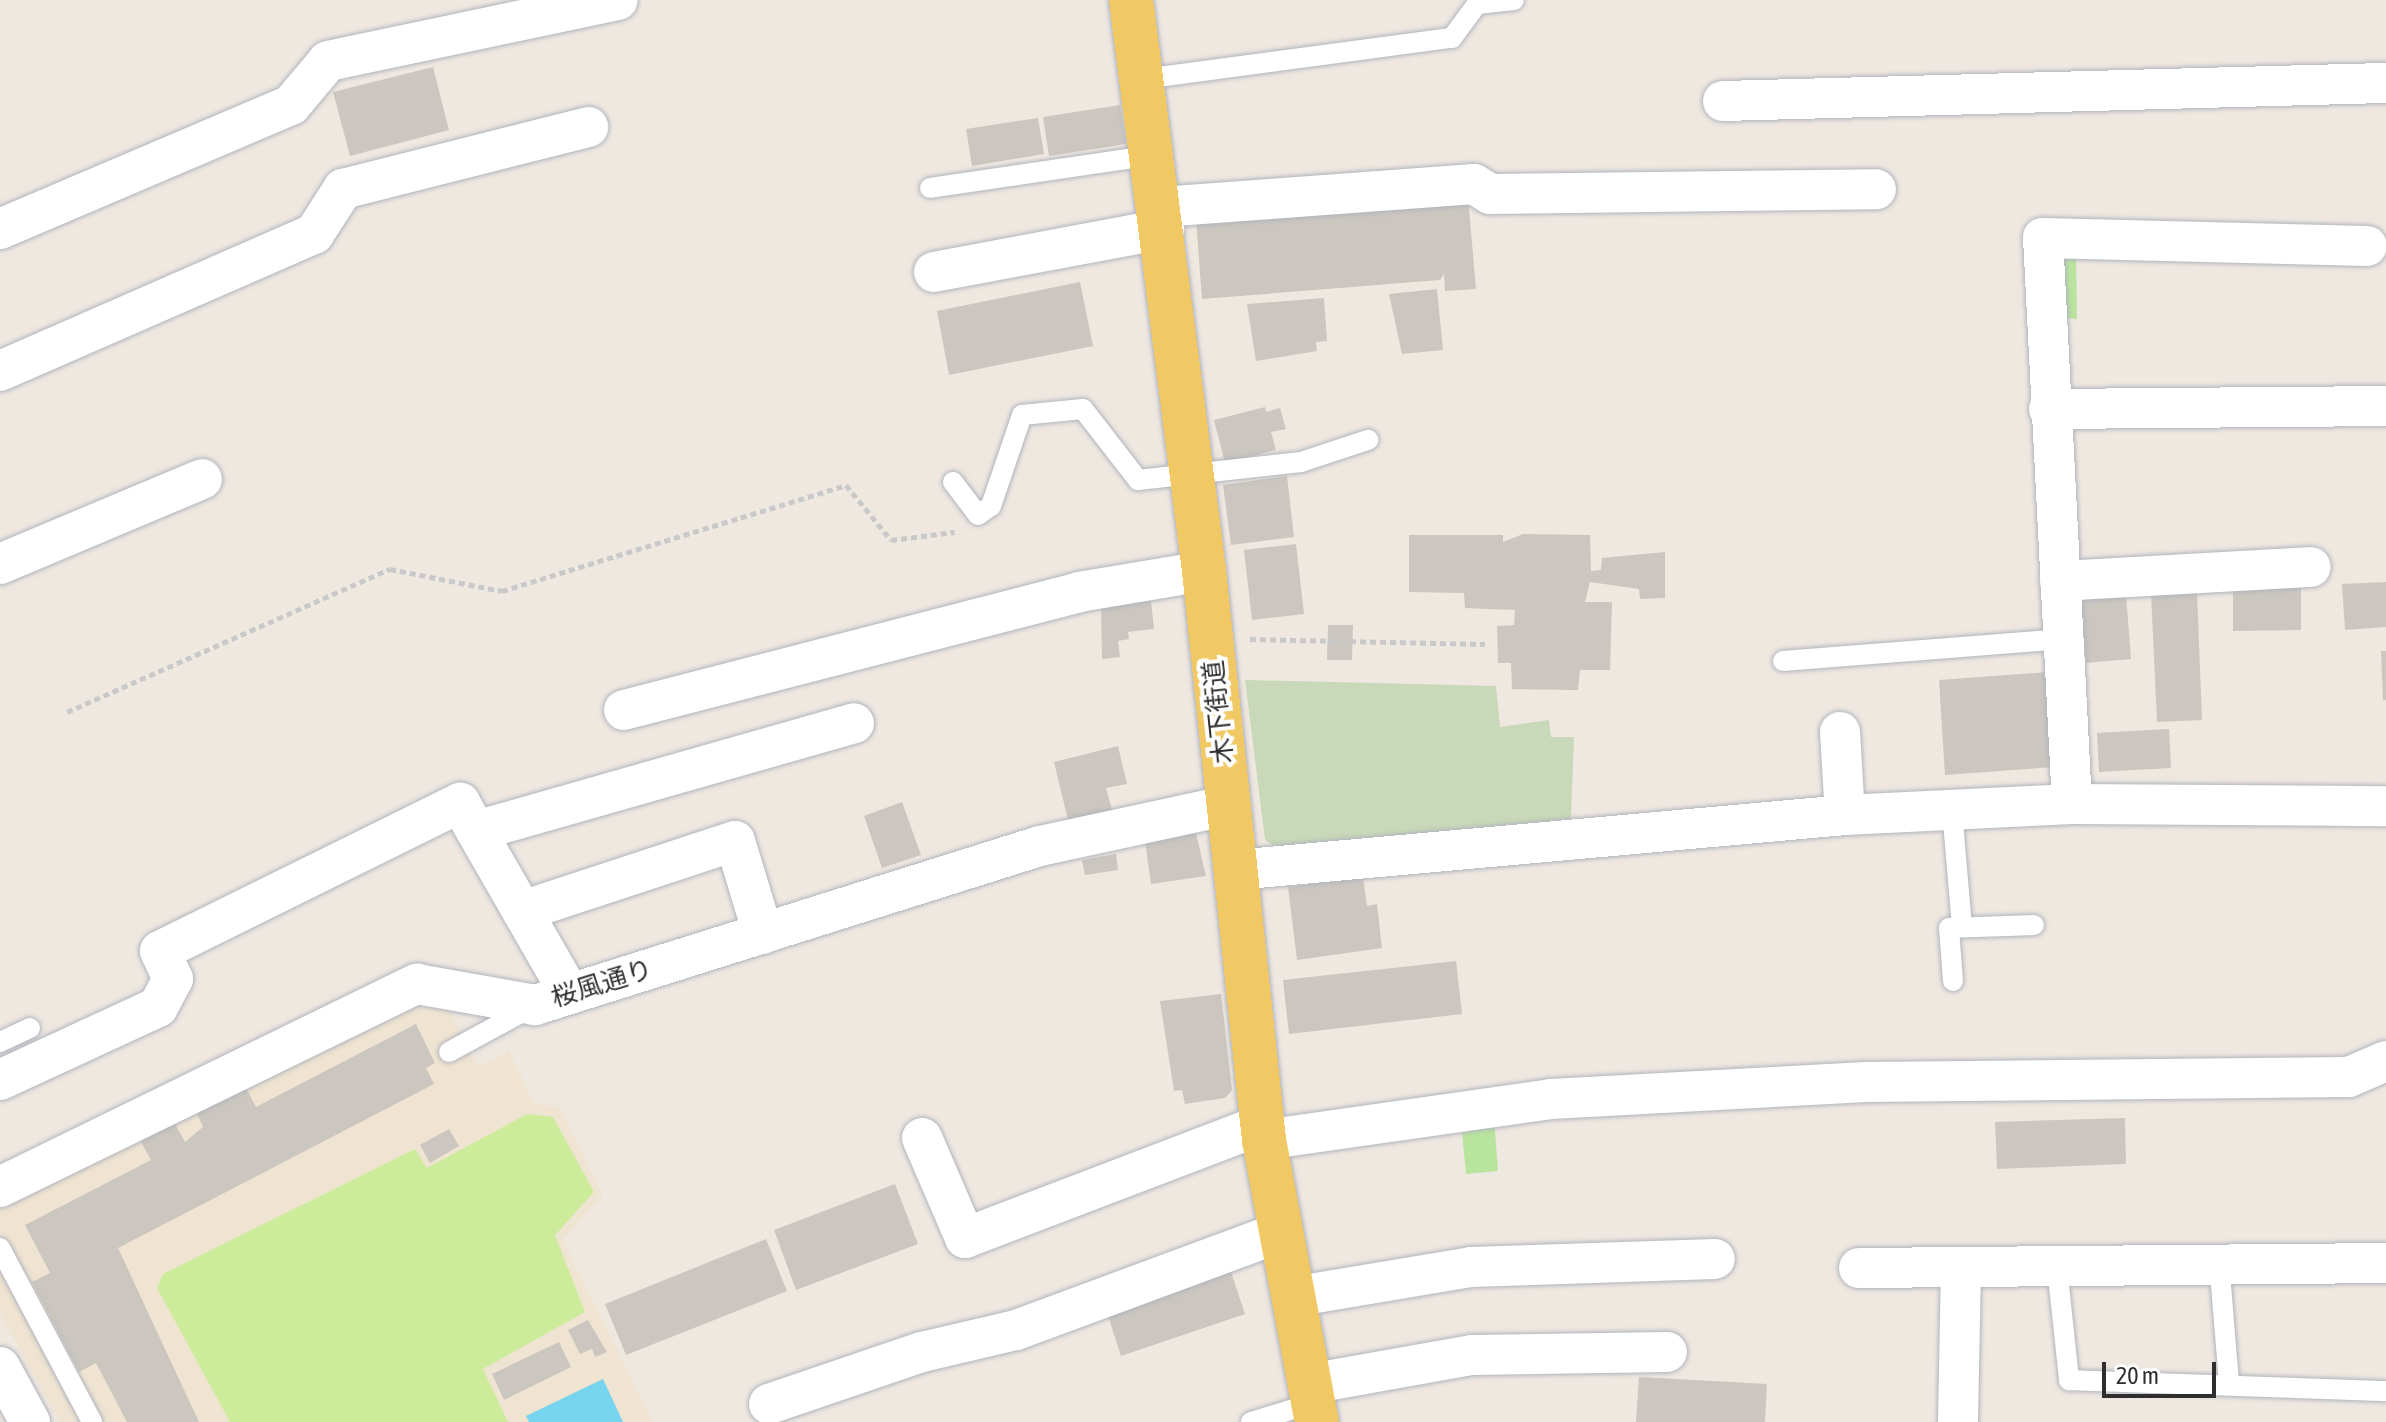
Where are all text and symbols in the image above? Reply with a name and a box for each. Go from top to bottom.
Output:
street label: 木下街道 [1198,659,1240,765]
street label: 桜風通り [548,954,656,1014]
scale bar [2106,1346,2220,1396]
text: 20 m [2116,1362,2159,1389]

